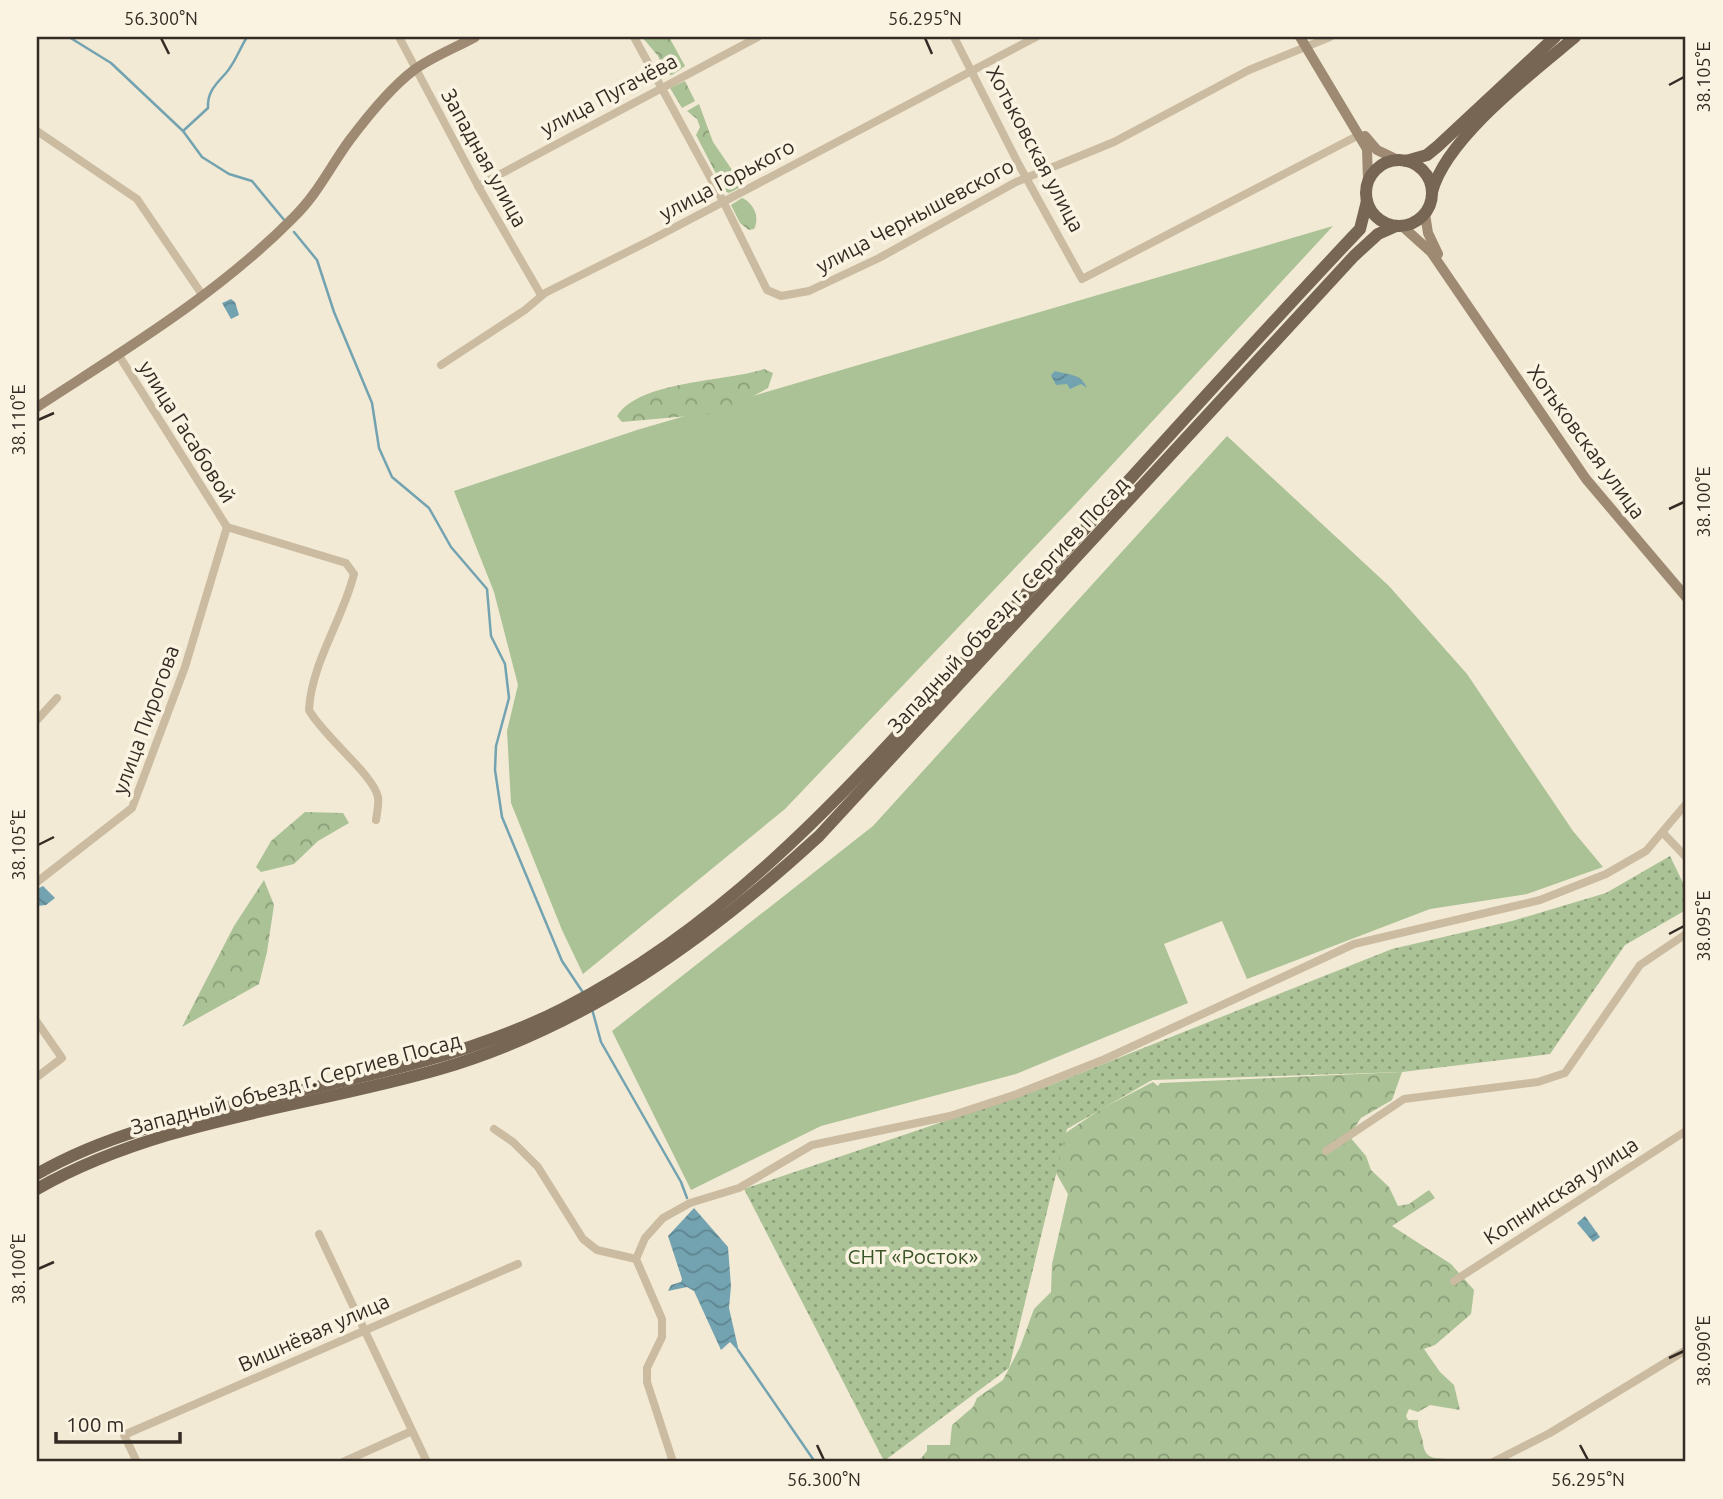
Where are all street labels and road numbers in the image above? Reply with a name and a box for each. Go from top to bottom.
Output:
street label: улица Пугачёва [536,48,681,140]
street label: Хотьковская улица [982,61,1090,236]
street label: Западная улица [437,84,533,231]
street label: улица Горького [655,133,798,225]
street label: улица Чернышевского [812,153,1017,277]
street label: улица Гасабовой [134,356,241,507]
street label: Хотьковская улица [1523,360,1651,523]
street label: Западный объезд г. Сергиев Посад [882,471,1132,737]
street label: улица Пирогова [107,642,183,797]
street label: Западный объезд г. Сергиев Посад [128,1027,463,1139]
street label: Копнинская улица [1479,1131,1642,1249]
street label: Вишнёвая улица [234,1288,393,1376]

